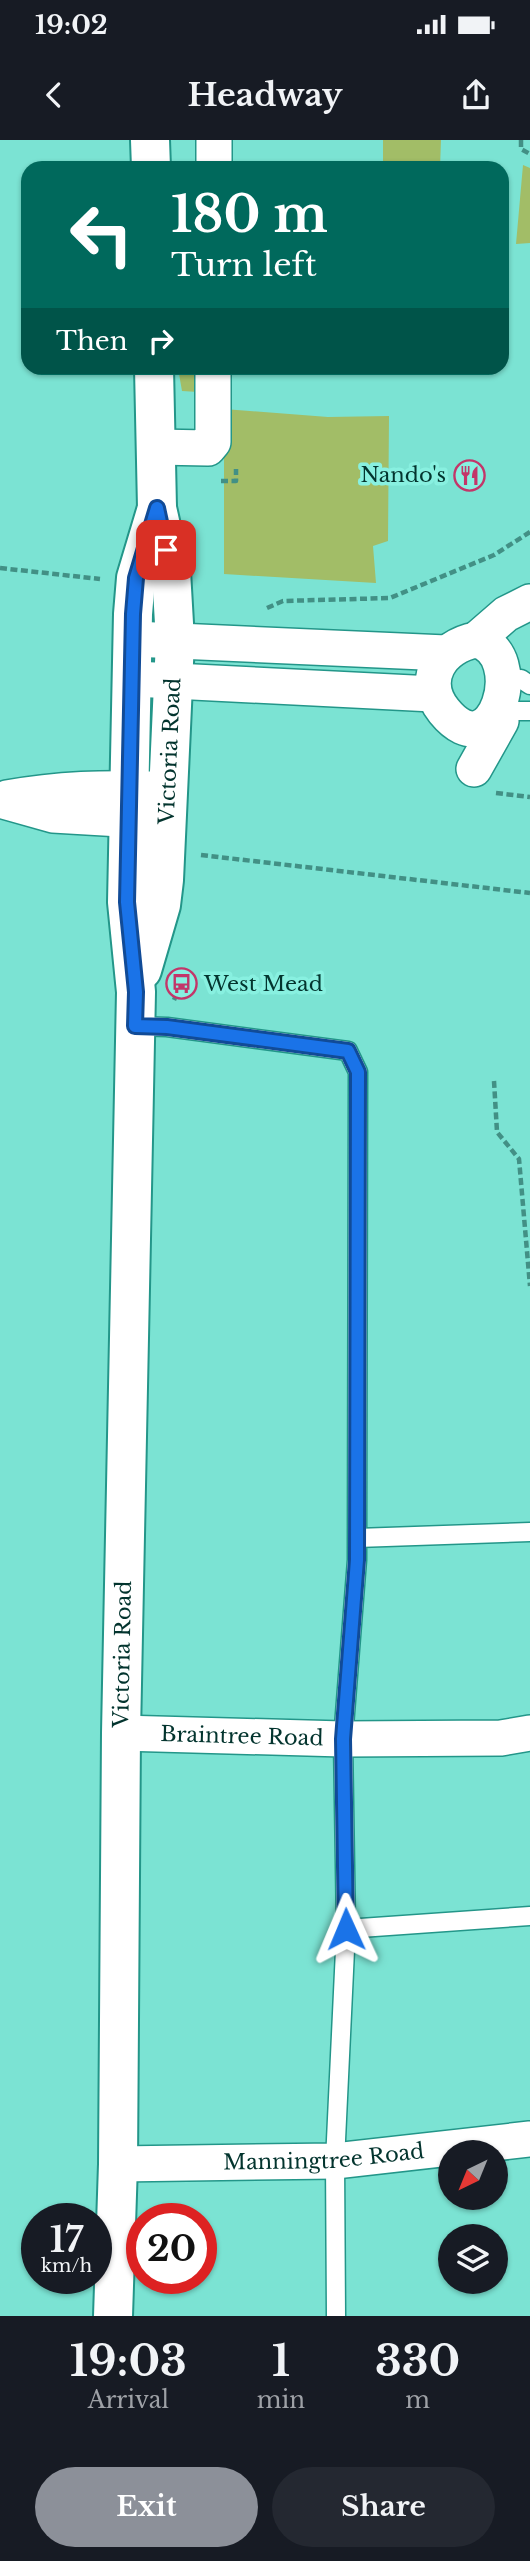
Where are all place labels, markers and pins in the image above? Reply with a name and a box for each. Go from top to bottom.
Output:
restaurant icon: Nando's [452,458,486,492]
place label: Nando's [361,462,446,488]
pin [136,520,196,580]
bus stop icon: West Mead [164,967,198,1001]
place label: West Mead [203,971,323,997]

